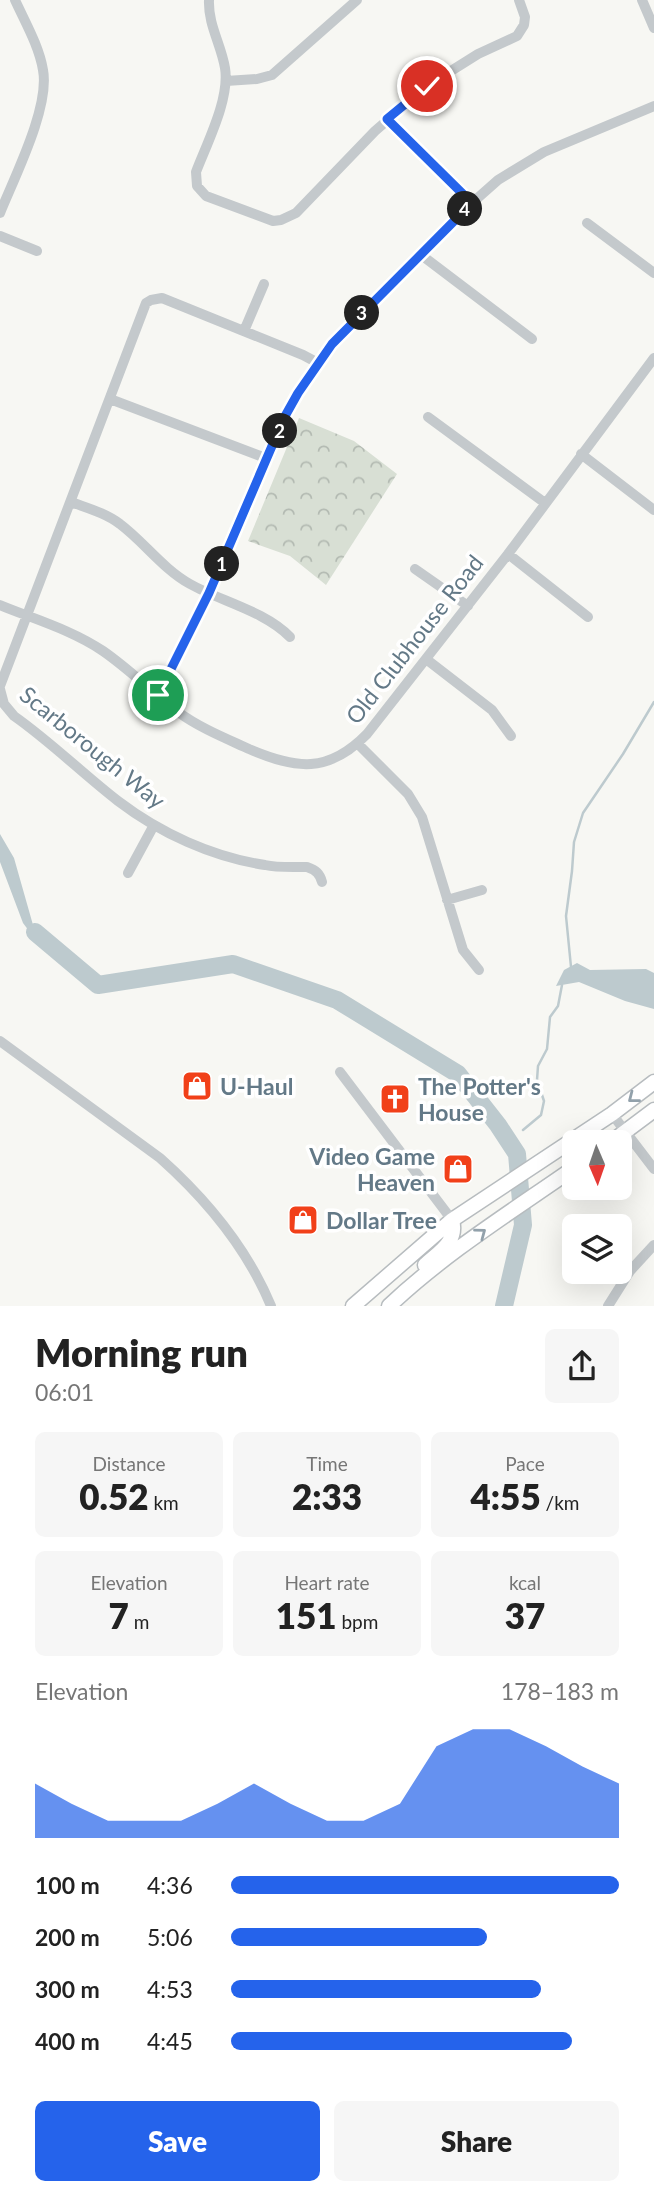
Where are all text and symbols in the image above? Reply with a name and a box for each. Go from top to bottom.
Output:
pin [397,56,457,116]
icon: check [408,67,446,105]
pin: 4 [448,192,482,227]
text: 4 [459,197,470,220]
pin: 3 [344,296,380,330]
text: 3 [356,301,367,324]
pin: 2 [262,414,298,448]
text: 2 [274,419,285,442]
pin: 1 [204,546,240,582]
street label: Old Clubhouse Road [339,549,489,729]
text: 1 [216,552,227,575]
pin [128,665,188,725]
icon: arrive [139,676,177,714]
street label: Scarborough Way [15,680,171,814]
shop icon: U-Haul [180,1069,214,1103]
place label: U-Haul [220,1072,293,1100]
place label: The Potter's House [418,1072,541,1126]
church icon: The Potter's House [378,1082,412,1116]
one-way arrow [628,1090,641,1103]
north arrow [562,1130,632,1200]
map controls [562,1130,632,1284]
place label: Video Game Heaven [308,1142,435,1196]
shop icon: Video Game Heaven [441,1152,475,1186]
shop icon: Dollar Tree [286,1203,320,1237]
place label: Dollar Tree [326,1206,437,1234]
button: layers [562,1214,632,1284]
one-way arrow [473,1228,486,1241]
text: Morning run [35,1329,248,1375]
button: share [545,1329,619,1403]
text: 06:01 [35,1378,94,1406]
text: Distance [93,1452,165,1475]
text: Time [306,1452,348,1475]
text: Pace [505,1452,545,1475]
text: 0.52 [79,1475,149,1517]
text: 2:33 [292,1475,362,1517]
text: 4:55 [471,1475,541,1517]
text: km [149,1491,179,1514]
text: /km [541,1491,579,1514]
text: Elevation [90,1571,168,1594]
text: Heart rate [284,1571,370,1594]
text: kcal [509,1571,541,1594]
text: 7 [109,1594,129,1636]
text: 151 [276,1594,337,1636]
text: 37 [505,1594,545,1636]
text: m [129,1610,149,1633]
text: bpm [337,1610,378,1633]
text: Elevation [35,1677,128,1705]
text: 178–183 m [501,1677,619,1705]
text: 100 m [35,1871,100,1899]
text: 4:36 [147,1871,193,1899]
text: 200 m [35,1923,100,1951]
text: 5:06 [147,1923,193,1951]
text: 300 m [35,1975,100,2003]
text: 4:53 [147,1975,193,2003]
text: 400 m [35,2027,100,2055]
text: 4:45 [147,2027,193,2055]
button: Save [35,2101,320,2181]
button: Share [334,2101,619,2181]

